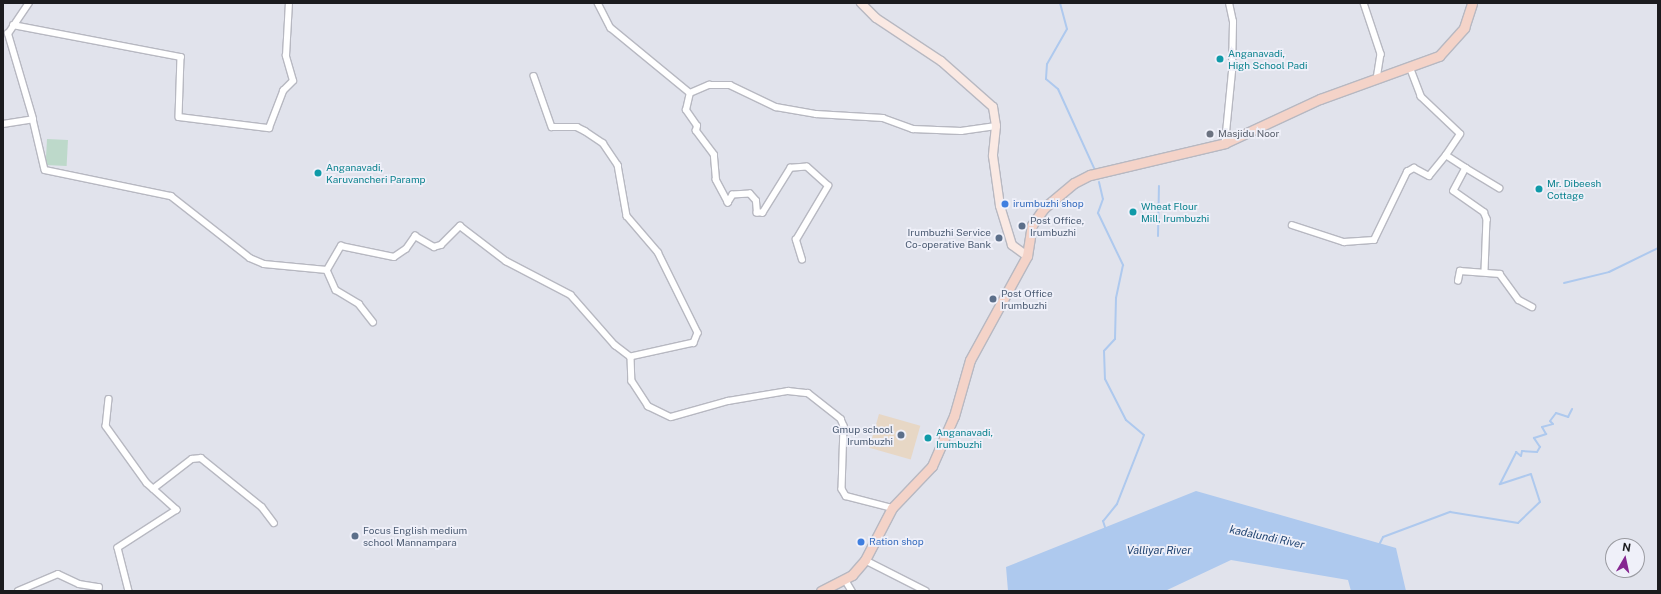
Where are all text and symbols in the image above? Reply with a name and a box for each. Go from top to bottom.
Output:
place label: Anganavadi, High School Padi [1228,47,1307,70]
marker: Anganavadi, High School Padi [1215,54,1225,64]
place label: Masjidu Noor [1218,128,1279,140]
marker: Masjidu Noor [1205,129,1215,139]
place label: Anganavadi, Karuvancheri Paramp [326,161,425,184]
marker: Anganavadi, Karuvancheri Paramp [313,168,323,178]
place label: Mr. Dibeesh Cottage [1547,177,1601,200]
marker: Mr. Dibeesh Cottage [1534,184,1544,194]
place label: irumbuzhi shop [1013,198,1084,210]
marker: irumbuzhi shop [1000,199,1010,209]
place label: Wheat Flour Mill, Irumbuzhi [1141,200,1209,224]
marker: Wheat Flour Mill, Irumbuzhi [1128,207,1138,217]
place label: Post Office, Irumbuzhi [1030,214,1084,238]
marker: Post Office, Irumbuzhi [1017,221,1027,231]
place label: Irumbuzhi Service Co-operative Bank [905,226,991,250]
marker: Irumbuzhi Service Co-operative Bank [994,233,1004,243]
place label: Post Office Irumbuzhi [1001,287,1053,310]
marker: Post Office Irumbuzhi [988,294,998,304]
place label: Gmup school Irumbuzhi [832,423,893,446]
place label: Anganavadi, Irumbuzhi [936,426,993,450]
marker: Gmup school Irumbuzhi [896,430,906,440]
marker: Anganavadi, Irumbuzhi [923,433,933,443]
water label: kadalundi River [1228,523,1306,551]
place label: Focus English medium school Mannampara [363,524,467,548]
marker: Focus English medium school Mannampara [350,531,360,541]
place label: Ration shop [869,536,924,548]
marker: Ration shop [856,537,866,547]
north arrow [1605,538,1645,578]
text: N [1622,541,1632,554]
water label: Valliyar River [1127,543,1191,557]

